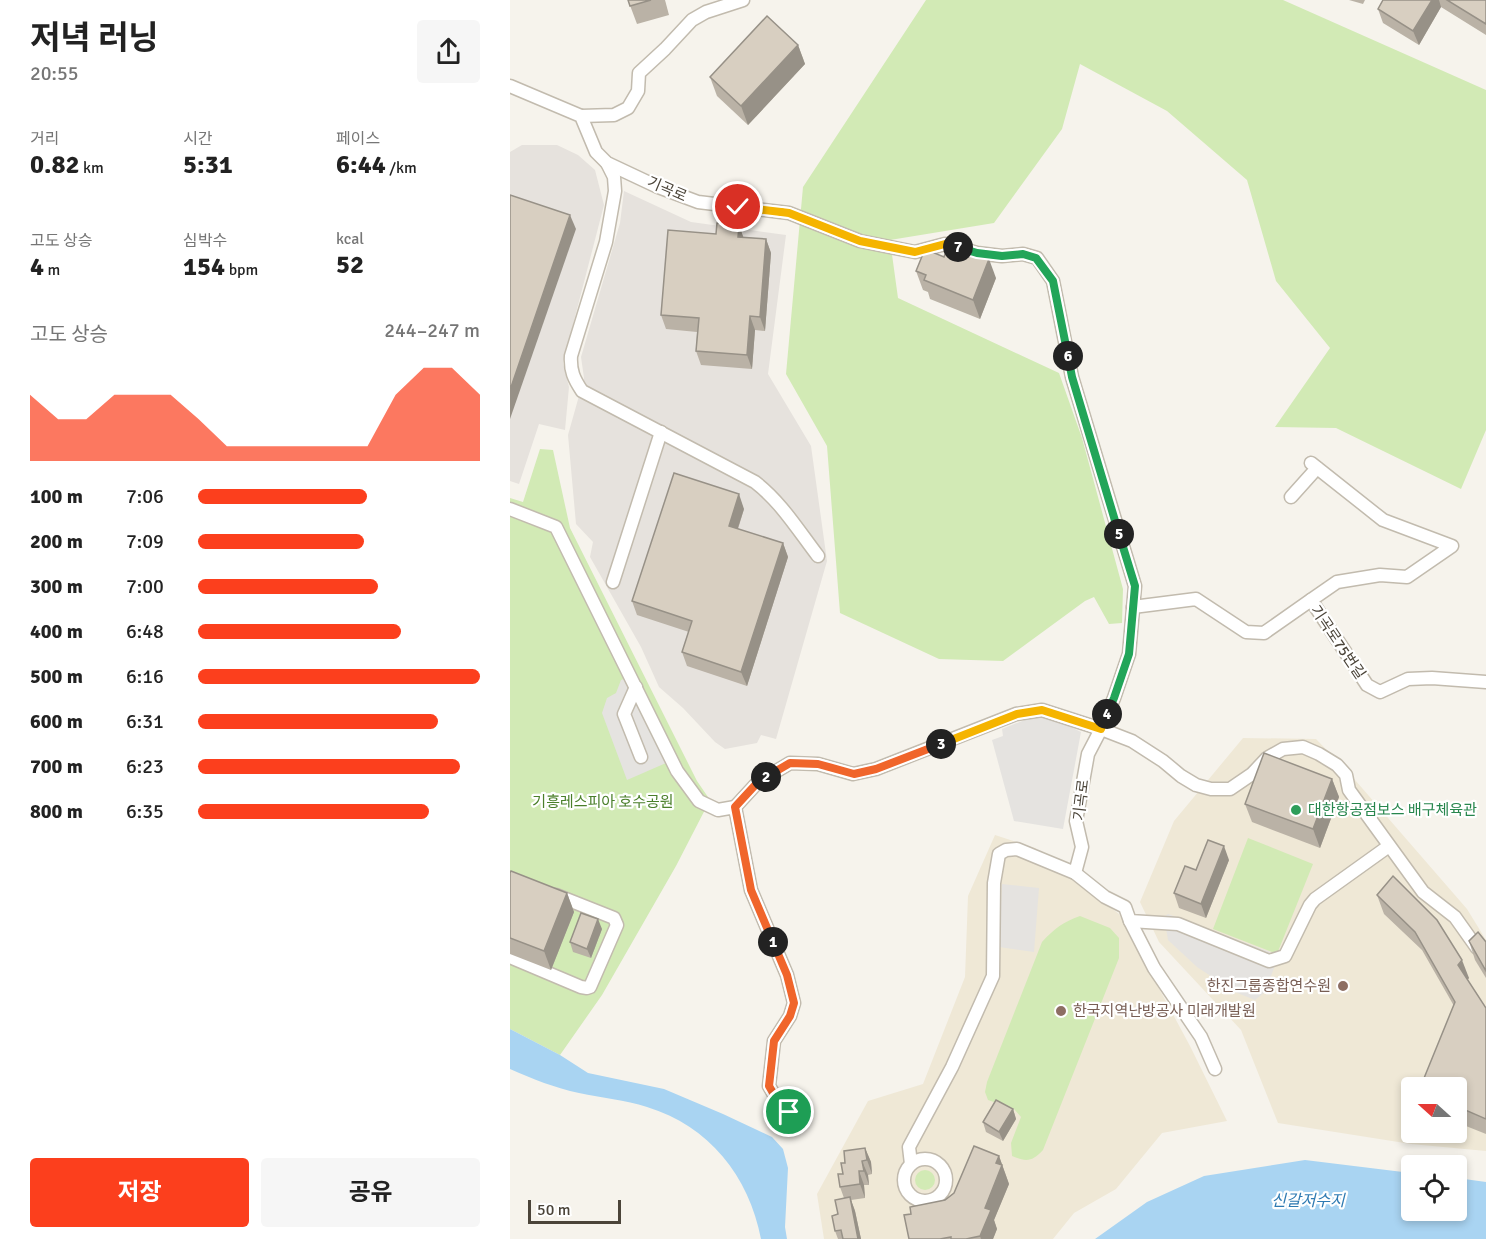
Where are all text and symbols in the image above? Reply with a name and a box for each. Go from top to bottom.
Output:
text: 저녁 러닝 [30,18,159,59]
button: share [417,20,480,83]
text: 20:55 [30,61,79,86]
text: 거리 [30,129,59,149]
text: 시간 [183,129,212,149]
text: 페이스 [336,129,380,149]
text: 0.82 [30,149,80,181]
text: 5:31 [183,149,233,181]
text: 6:44 [336,149,386,181]
text: km [80,158,104,178]
text: /km [386,158,417,178]
street label: 기곡로 [644,173,690,205]
pin [712,181,763,232]
icon: check [721,190,754,223]
text: kcal [336,229,364,249]
text: 고도 상승 [30,231,92,251]
text: 심박수 [183,231,227,251]
pin: 7 [943,232,973,262]
text: 7 [954,237,962,257]
text: 52 [336,249,364,281]
text: 4 [30,251,44,283]
text: 154 [183,251,225,283]
text: m [44,260,60,280]
text: bpm [225,260,258,280]
text: 244–247 m [384,318,480,343]
text: 고도 상승 [30,322,108,347]
pin: 6 [1053,341,1083,371]
text: 6 [1064,346,1072,366]
text: 100 m [30,484,83,509]
text: 7:06 [126,484,164,509]
pin: 5 [1104,519,1134,549]
text: 5 [1115,524,1123,544]
text: 200 m [30,529,83,554]
text: 7:09 [126,529,164,554]
text: 300 m [30,574,83,599]
text: 7:00 [126,574,164,599]
street label: 기곡로75번길 [1307,602,1369,682]
text: 400 m [30,619,83,644]
text: 6:48 [126,619,164,644]
text: 500 m [30,664,83,689]
text: 6:16 [126,664,164,689]
pin: 4 [1092,699,1122,729]
text: 4 [1103,704,1111,724]
text: 600 m [30,709,83,734]
text: 6:31 [126,709,164,734]
pin: 3 [926,729,956,759]
text: 3 [937,734,945,754]
text: 700 m [30,754,83,779]
text: 6:23 [126,754,164,779]
pin: 2 [751,762,781,792]
text: 2 [762,767,770,787]
street label: 기곡로 [1070,778,1092,822]
park label: 기흥레스피아 호수공원 [532,793,674,811]
text: 800 m [30,799,83,824]
text: 6:35 [126,799,164,824]
place label: 대한항공점보스 배구체육관 [1308,801,1477,819]
marker: 대한항공점보스 배구체육관 [1289,803,1303,817]
pin: 1 [758,927,788,957]
text: 1 [769,932,777,952]
place label: 한진그룹종합연수원 [1207,977,1331,995]
marker: 한진그룹종합연수원 [1336,979,1350,993]
place label: 한국지역난방공사 미래개발원 [1073,1002,1256,1020]
marker: 한국지역난방공사 미래개발원 [1054,1004,1068,1018]
north arrow [1401,1077,1467,1143]
map controls [1401,1077,1467,1221]
pin [763,1086,814,1137]
icon: arrive [772,1095,805,1128]
button: locate [1401,1155,1467,1221]
button: 저장 [30,1158,249,1227]
button: 공유 [261,1158,480,1227]
water label: 신갈저수지 [1271,1191,1346,1211]
scale bar [528,1197,621,1224]
text: 50 m [537,1200,571,1220]

